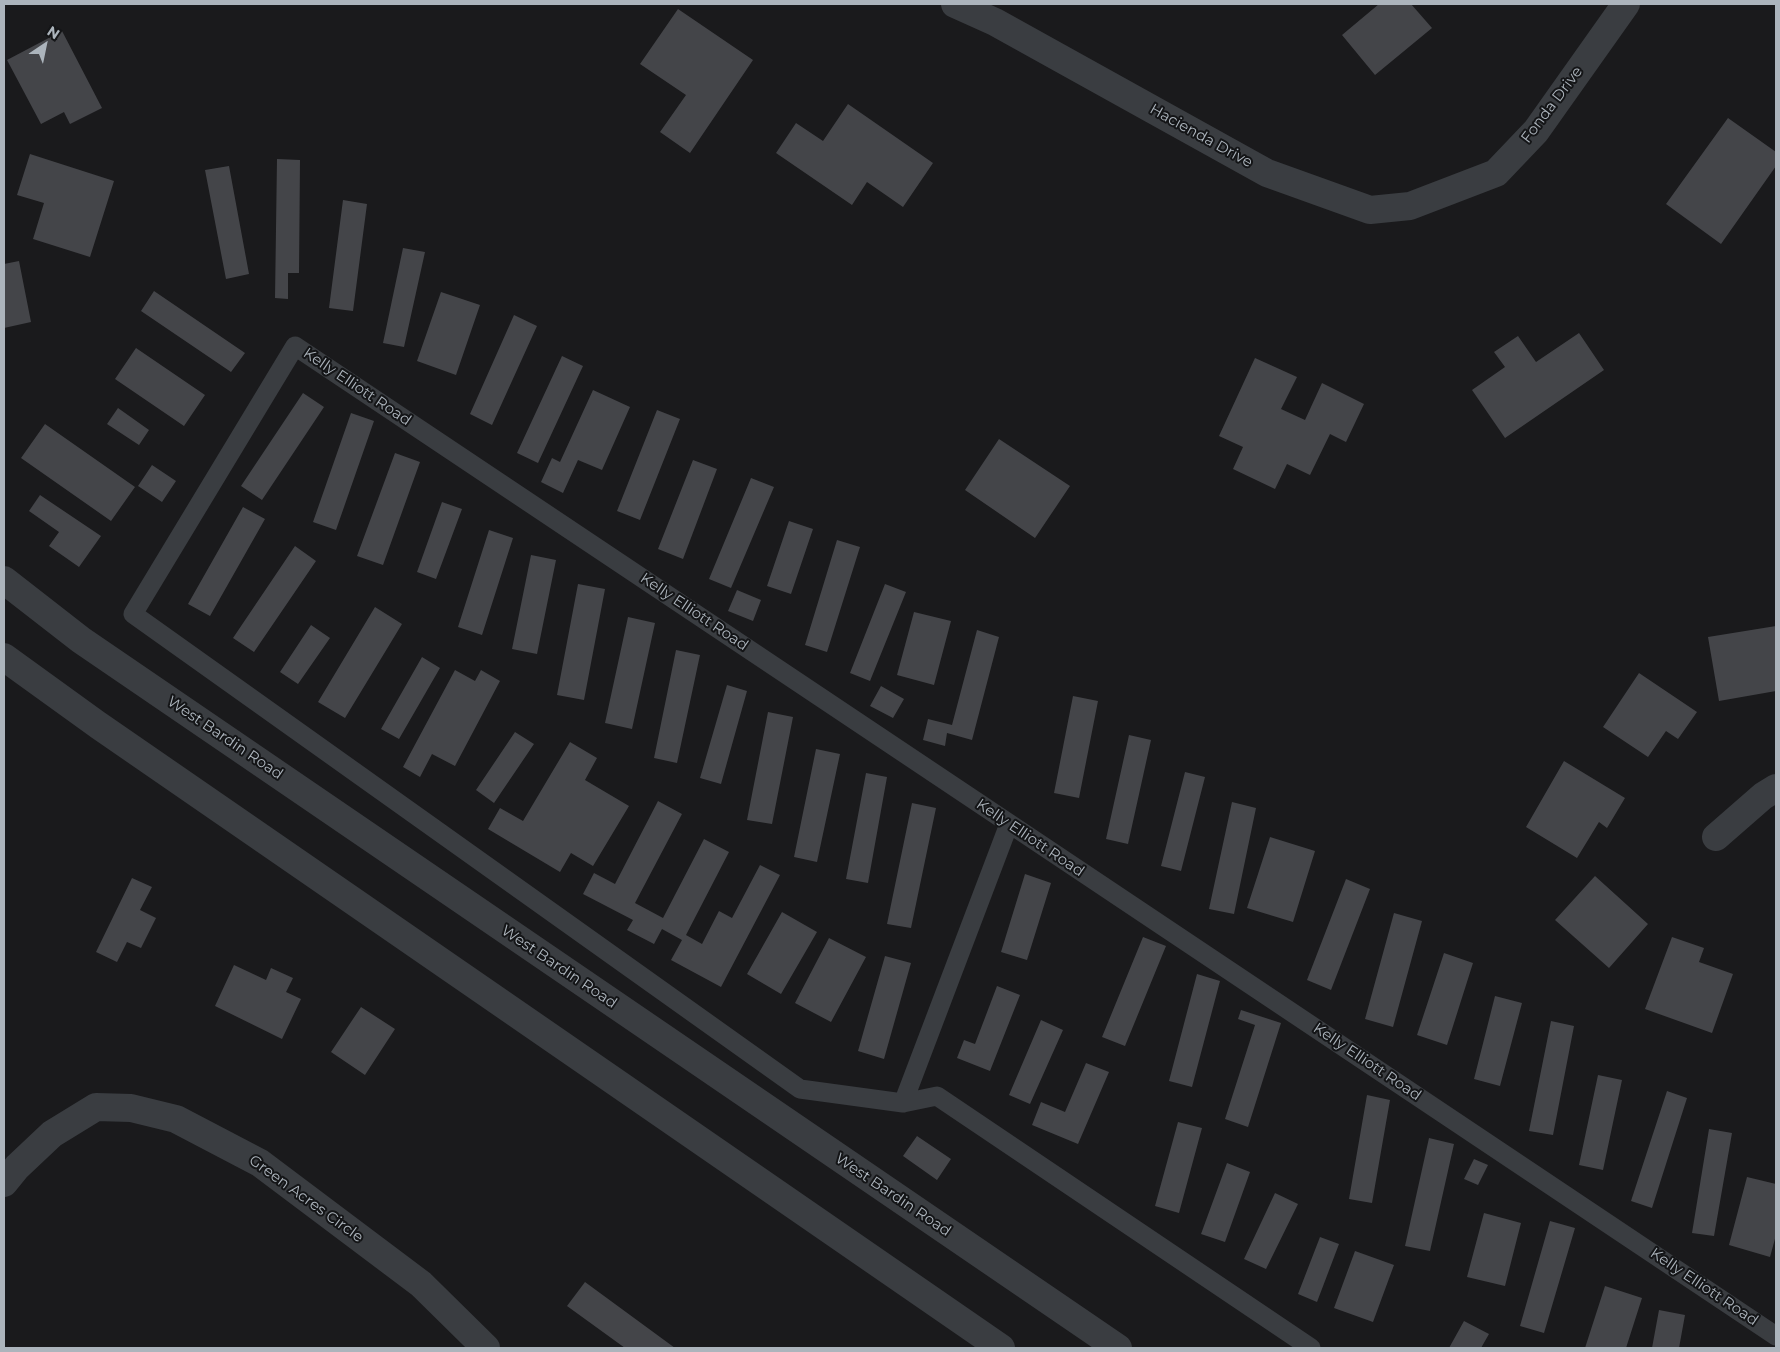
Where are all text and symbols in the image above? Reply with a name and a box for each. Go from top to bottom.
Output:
north arrow [20,20,70,70]
text: N [44,22,63,43]
street label: Fonda Drive [1517,63,1587,147]
street label: Hacienda Drive [1146,100,1256,172]
street label: Kelly Elliott Road [300,344,414,430]
street label: Kelly Elliott Road [637,569,751,655]
street label: West Bardin Road [164,693,286,783]
street label: Kelly Elliott Road [973,795,1087,881]
street label: West Bardin Road [498,922,620,1012]
street label: Kelly Elliott Road [1310,1019,1424,1105]
street label: West Bardin Road [832,1150,954,1240]
street label: Green Acres Circle [245,1152,367,1246]
street label: Kelly Elliott Road [1647,1244,1761,1330]

